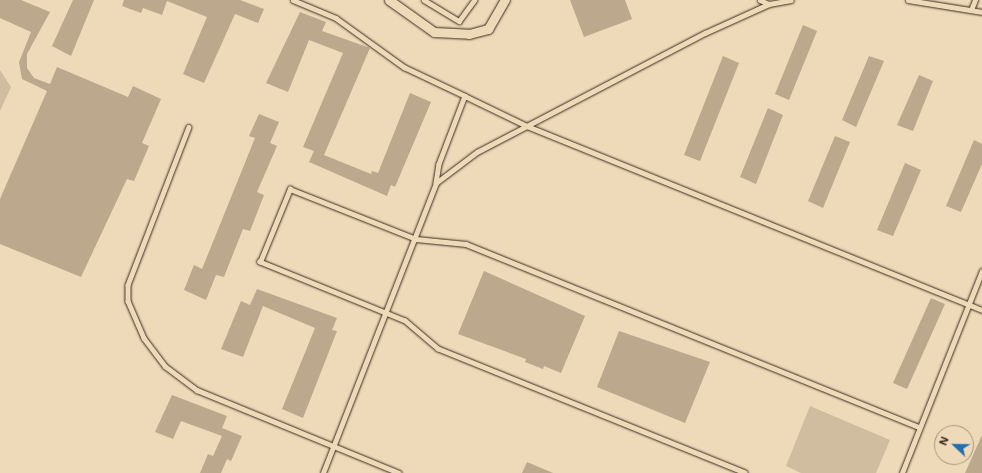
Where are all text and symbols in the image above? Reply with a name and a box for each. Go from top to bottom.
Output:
north arrow [934,425,974,465]
text: N [935,434,952,447]

